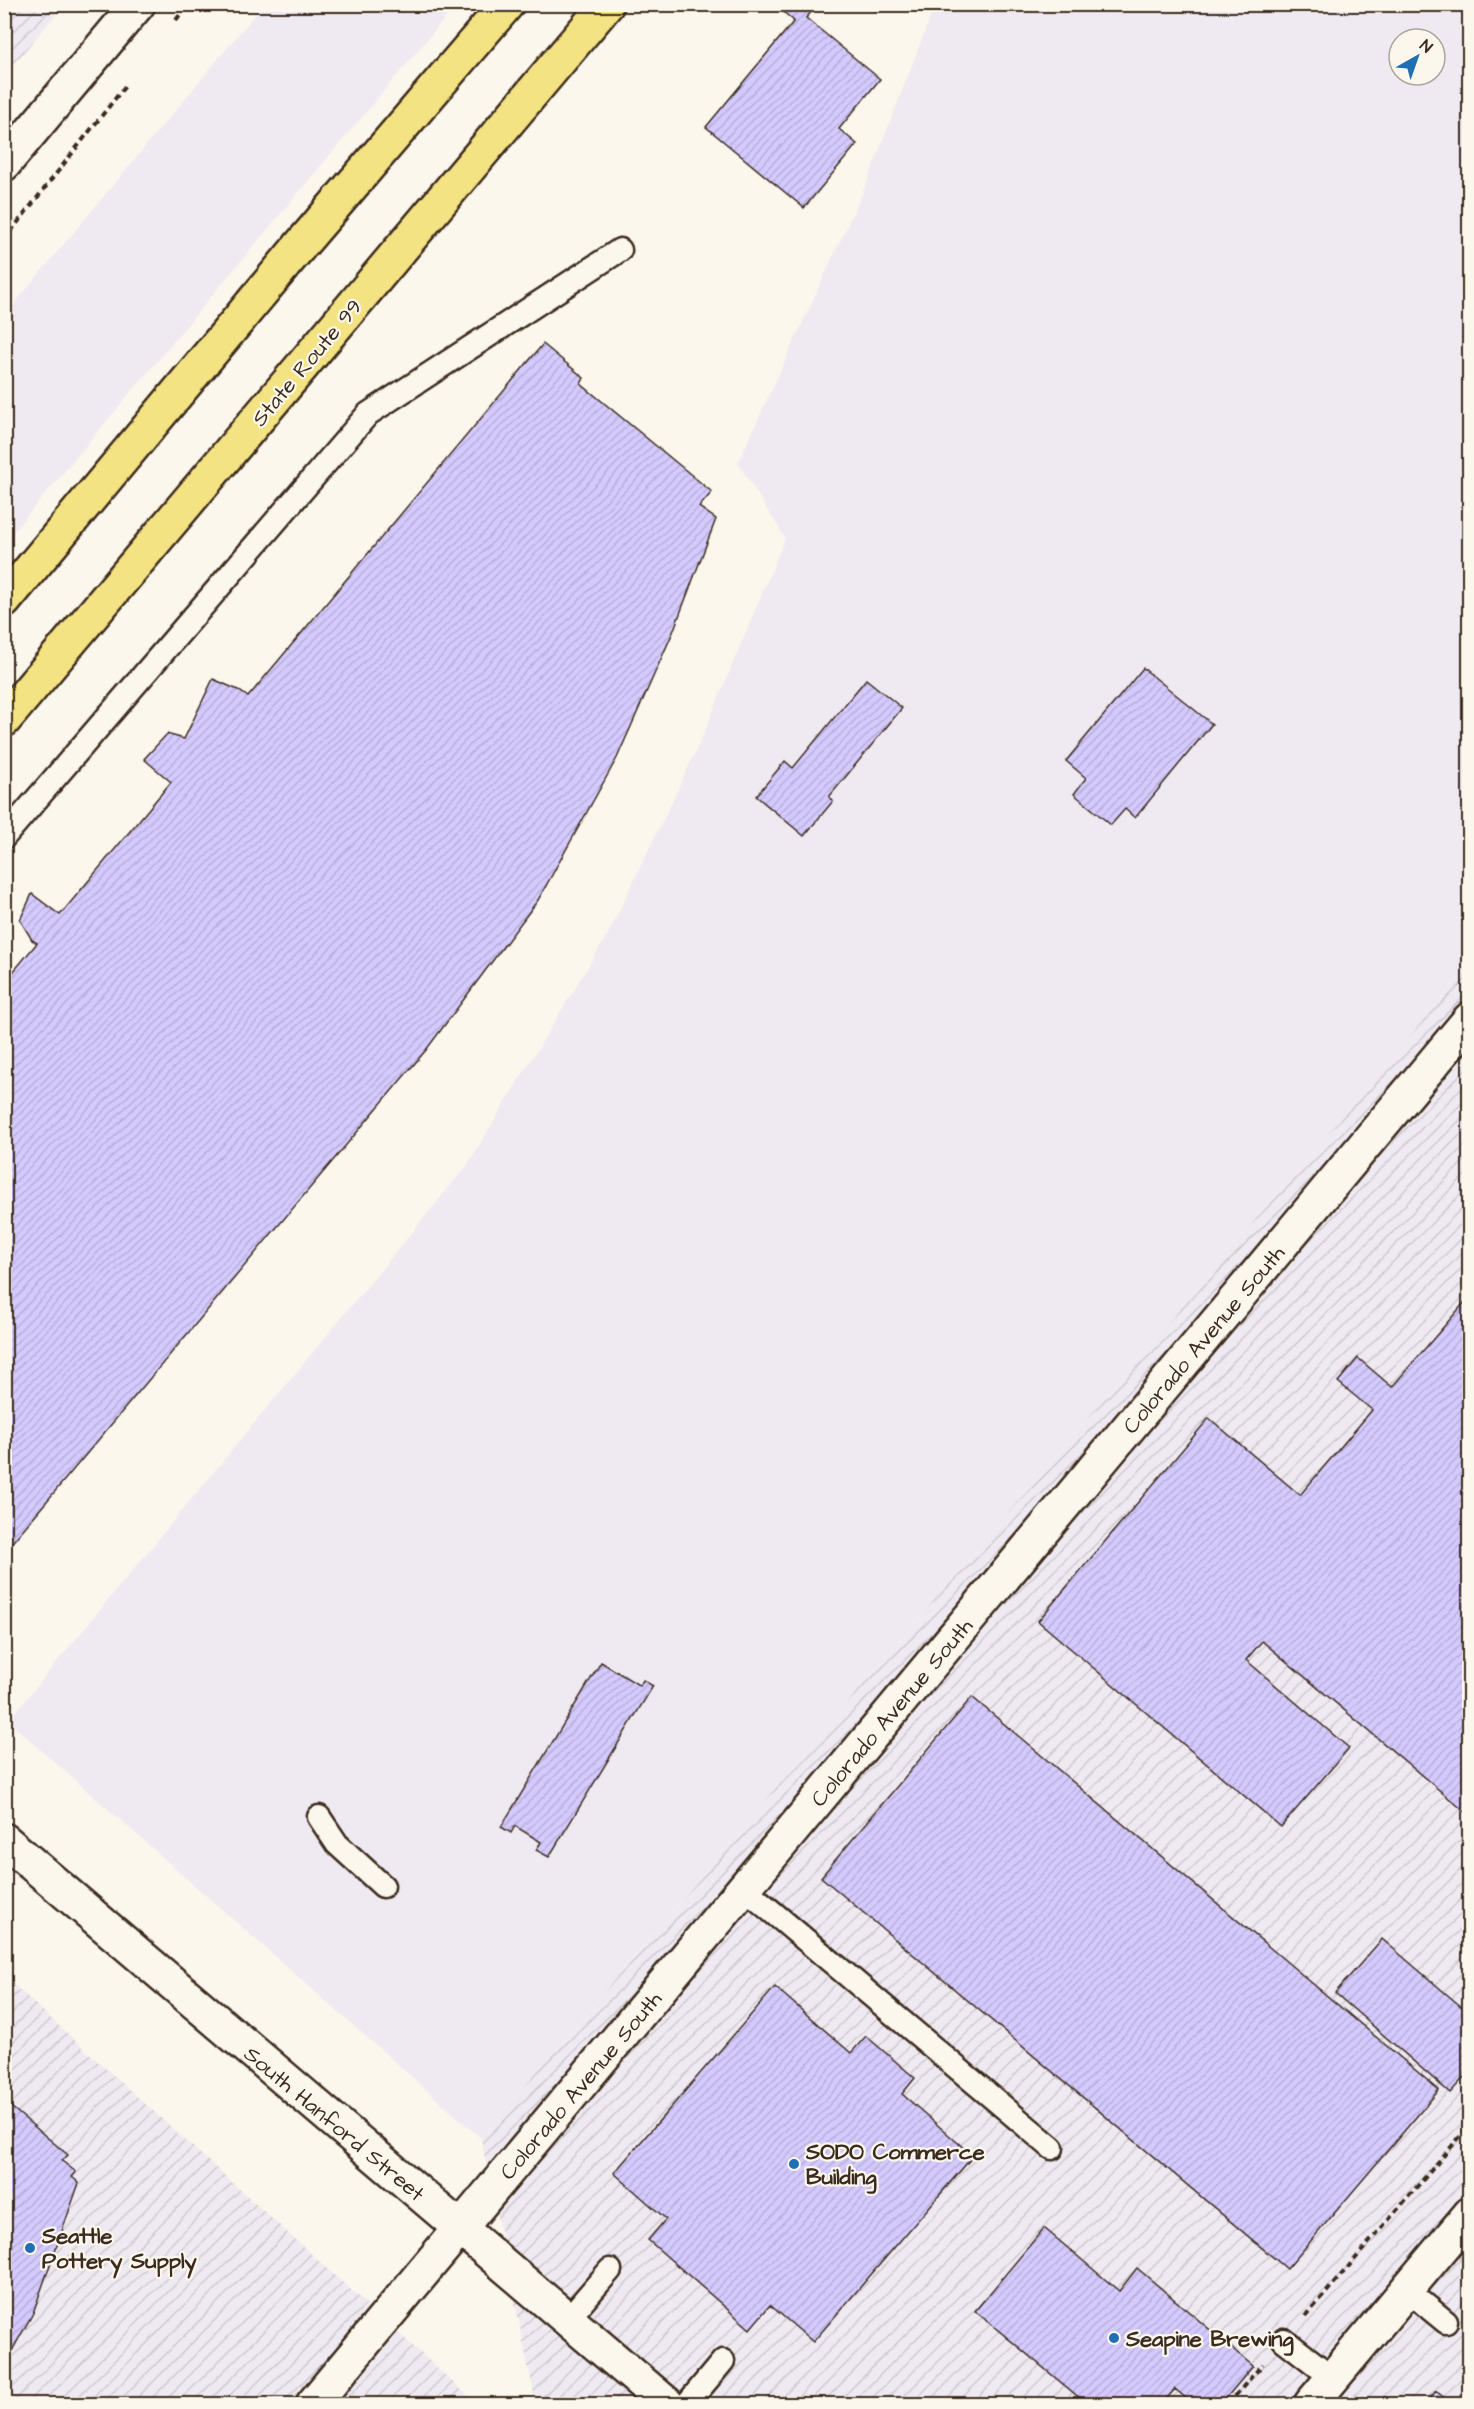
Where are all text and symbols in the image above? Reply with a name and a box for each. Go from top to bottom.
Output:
north arrow [1387,27,1447,87]
text: N [1415,35,1437,58]
street label: State Route 99 [245,293,370,433]
street label: Colorado Avenue South [1116,1239,1292,1441]
street label: Colorado Avenue South [804,1612,980,1814]
street label: Colorado Avenue South [493,1985,669,2187]
street label: South Hanford Street [237,2039,431,2209]
place label: SODO Commerce Building [805,2137,985,2194]
marker: SODO Commerce Building [787,2157,801,2171]
place label: Seattle Pottery Supply [41,2221,197,2279]
marker: Seattle Pottery Supply [23,2241,37,2255]
place label: Seapine Brewing [1125,2324,1294,2356]
marker: Seapine Brewing [1107,2331,1121,2345]

